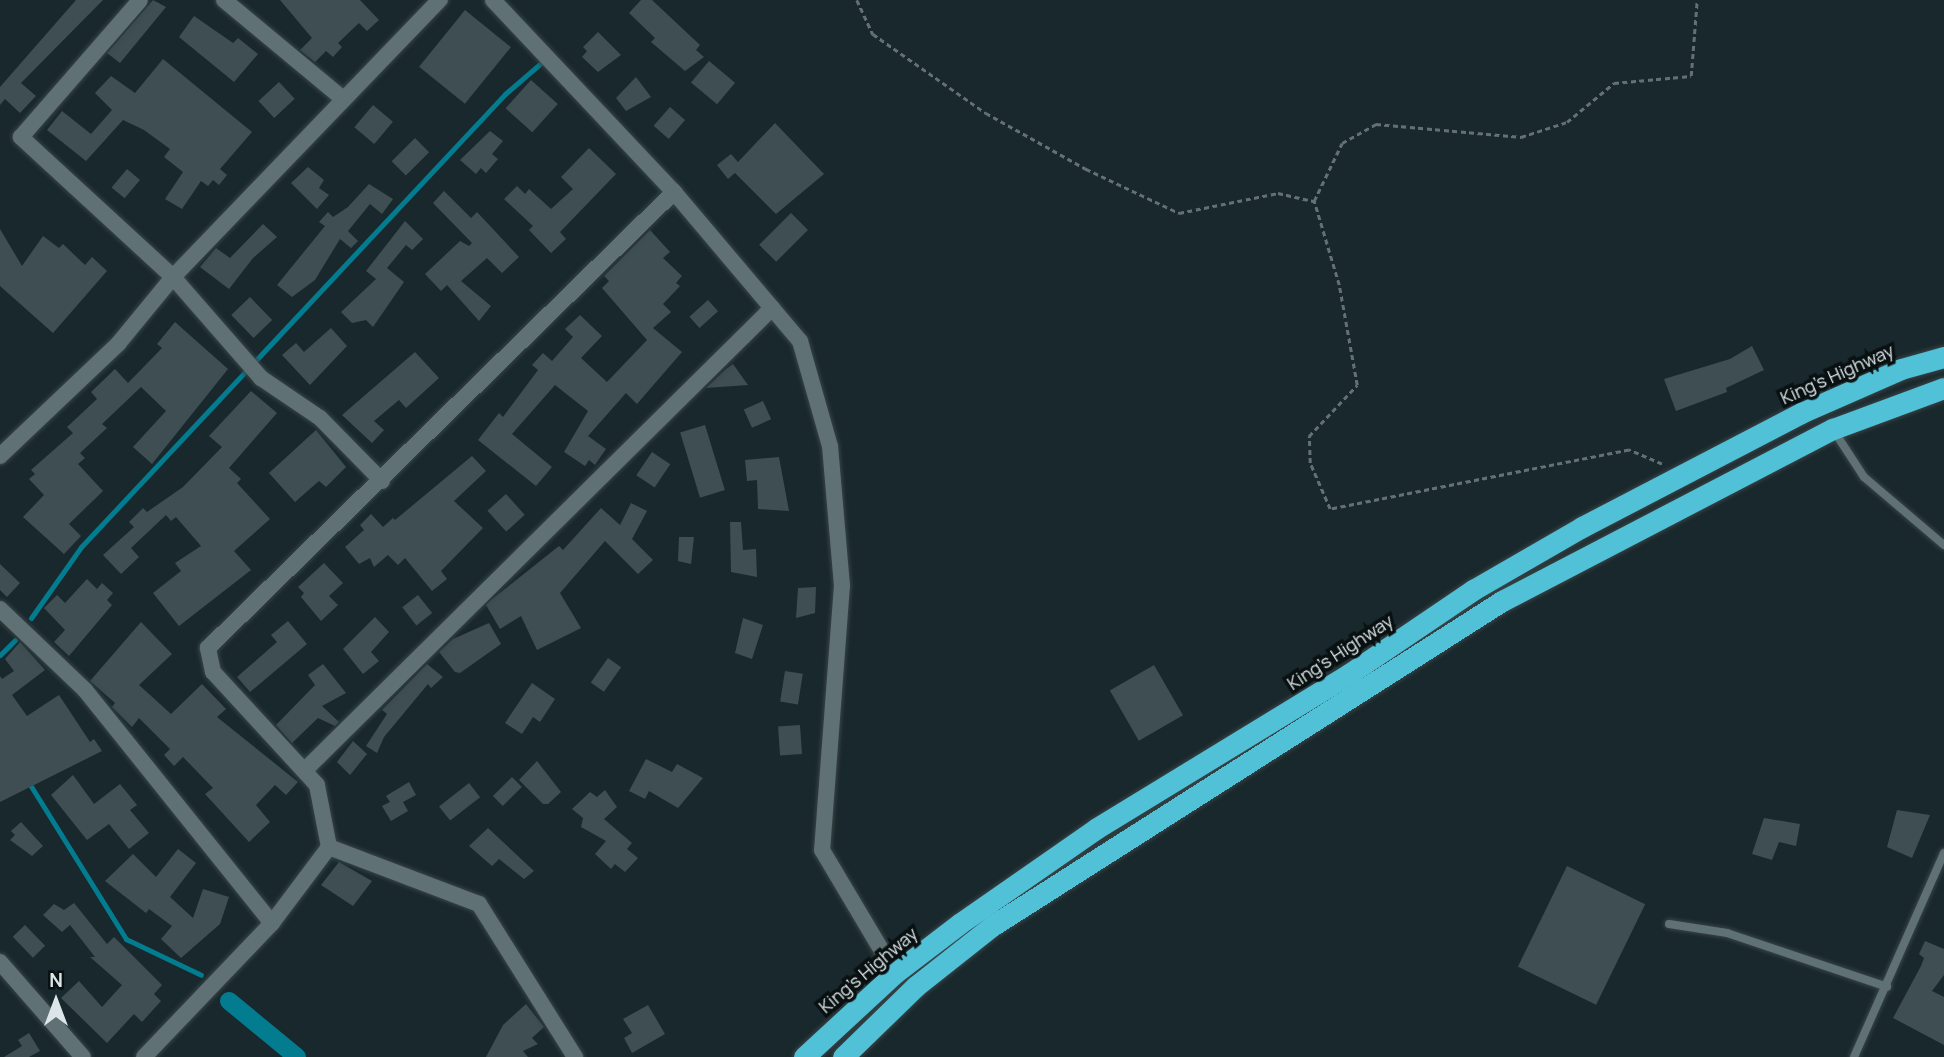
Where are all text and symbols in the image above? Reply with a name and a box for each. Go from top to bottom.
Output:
street label: King's Highway [1777,339,1897,409]
street label: King's Highway [1283,610,1397,694]
street label: King's Highway [814,923,922,1017]
north arrow [21,966,91,1036]
text: N [49,967,63,993]

